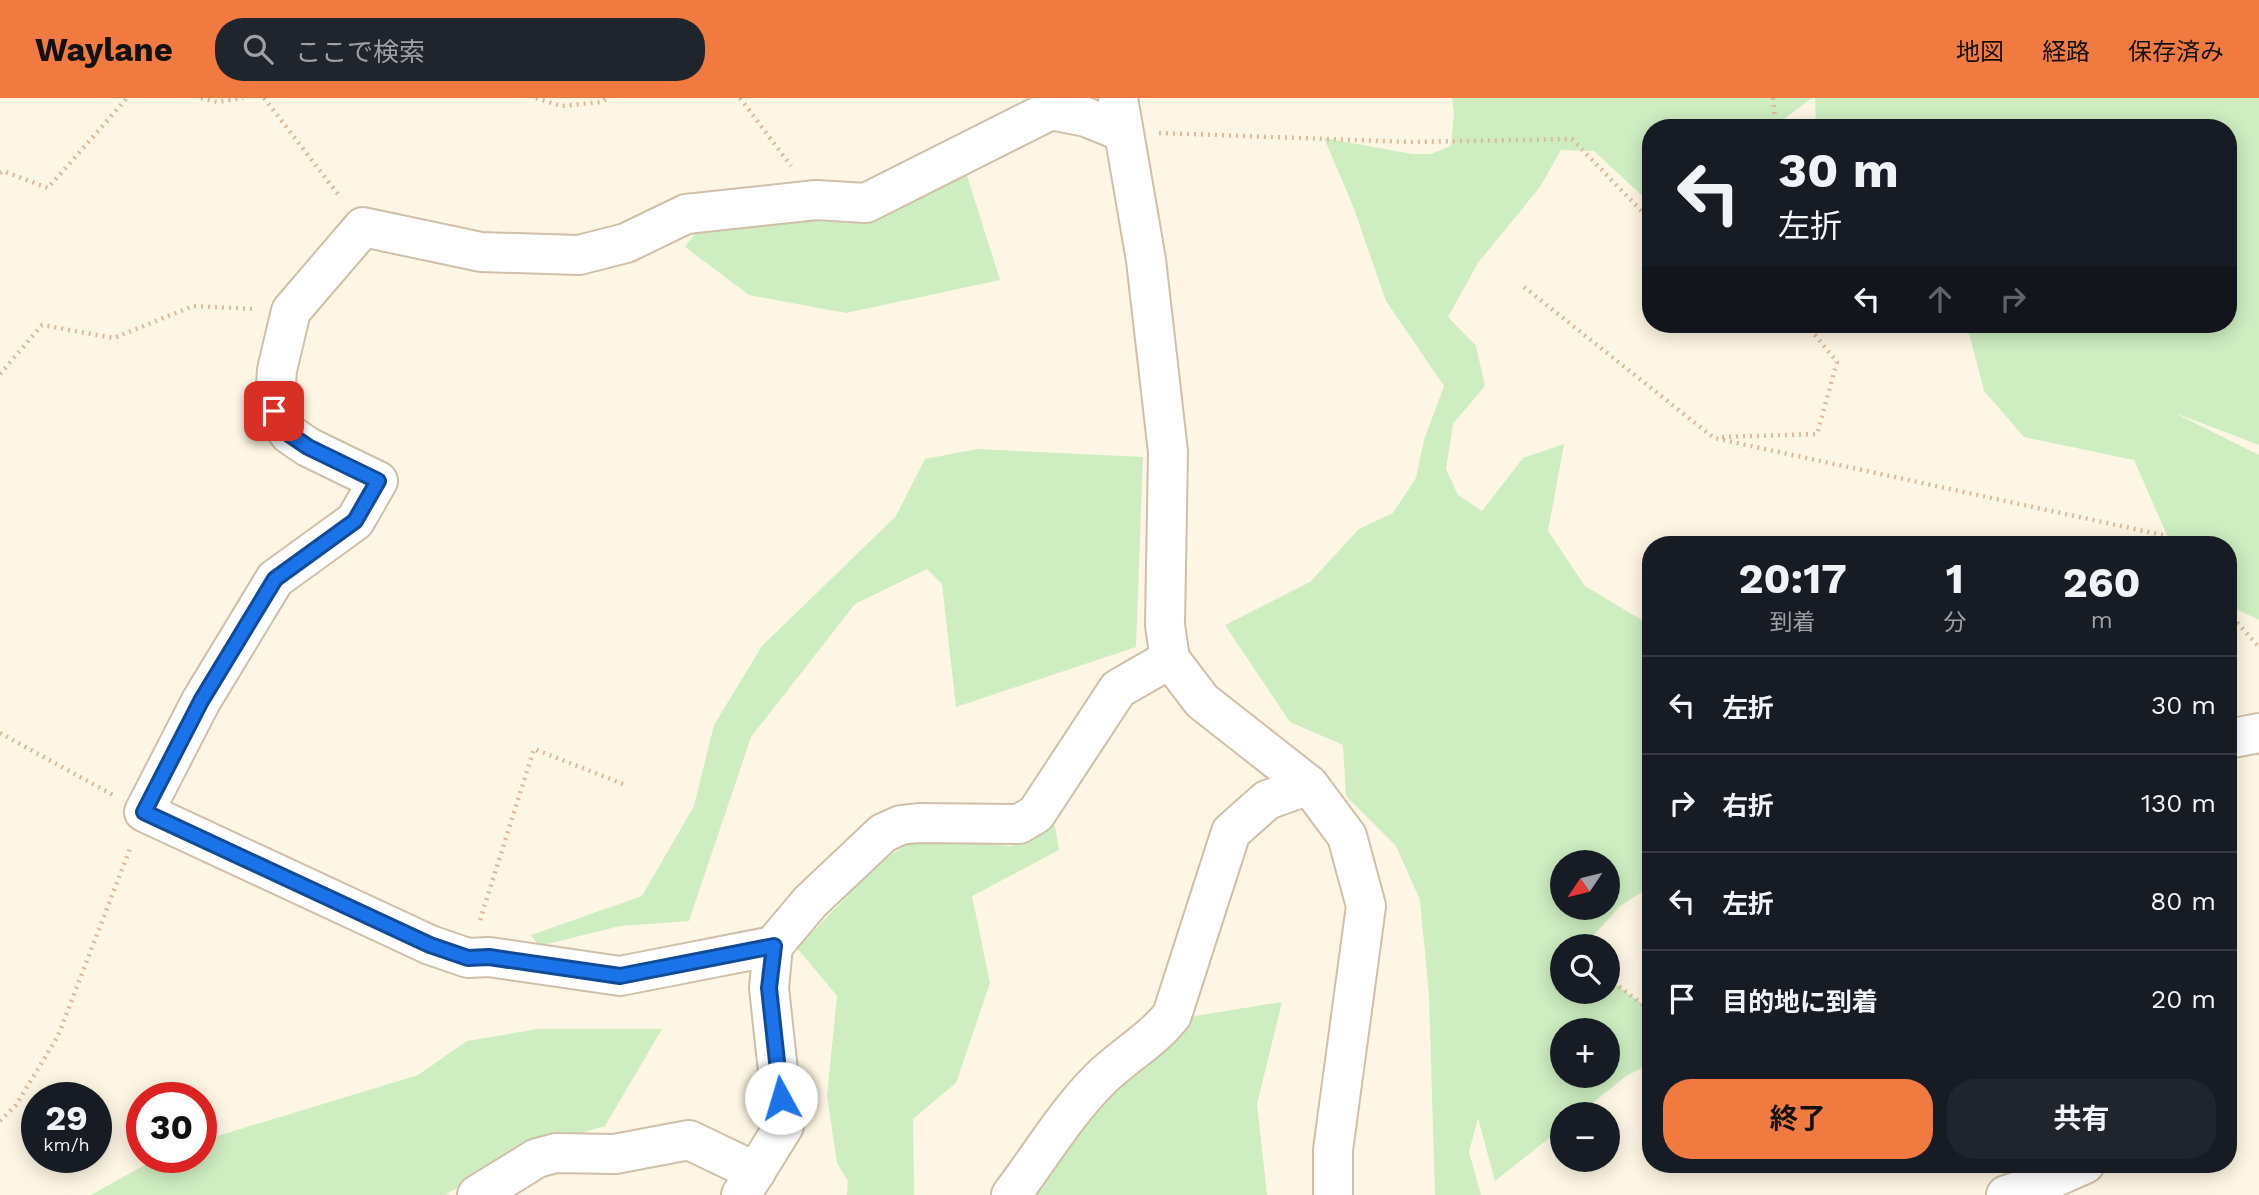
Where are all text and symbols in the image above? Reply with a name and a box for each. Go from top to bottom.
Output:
search box [215,18,705,81]
text: Waylane [35,30,173,69]
icon: search [239,30,277,68]
text: ここで検索 [295,37,425,67]
text: 地図 [1956,38,2004,66]
text: 経路 [2042,38,2090,66]
text: 保存済み [2128,38,2224,66]
text: 30 m [1778,141,1899,199]
icon: left [1663,147,1754,238]
text: 左折 [1778,207,1842,245]
icon: left [1848,280,1886,318]
icon: ahead [1921,280,1959,318]
icon: right [1994,280,2032,318]
pin [244,381,304,441]
icon: arrive [255,392,293,430]
text: 20:17 [1738,554,1847,603]
text: 1 [1946,554,1964,603]
text: 260 [2063,558,2141,607]
text: m [2091,607,2113,634]
text: 到着 [1770,609,1816,636]
text: 分 [1943,609,1966,636]
icon: left [1663,686,1701,724]
text: 30 m [2151,690,2216,720]
text: 左折 [1722,693,1774,723]
icon: right [1663,784,1701,822]
text: 130 m [2141,788,2216,818]
text: 右折 [1722,791,1774,821]
north arrow [1550,850,1620,920]
map controls [1550,850,1620,1172]
icon: left [1663,882,1701,920]
text: 80 m [2150,886,2216,916]
text: 左折 [1722,889,1774,919]
button: search [1550,934,1620,1004]
icon: arrive [1663,980,1701,1018]
text: 20 m [2151,984,2216,1014]
text: 目的地に到着 [1722,987,1878,1017]
button: + [1550,1018,1620,1088]
position arrow [744,1061,818,1135]
button: 終了 [1663,1079,1933,1159]
button: 共有 [1947,1079,2216,1159]
speed limit sign: 30 [126,1082,217,1173]
text: 29 [45,1097,88,1139]
button: − [1550,1102,1620,1172]
text: km/h [43,1134,90,1155]

